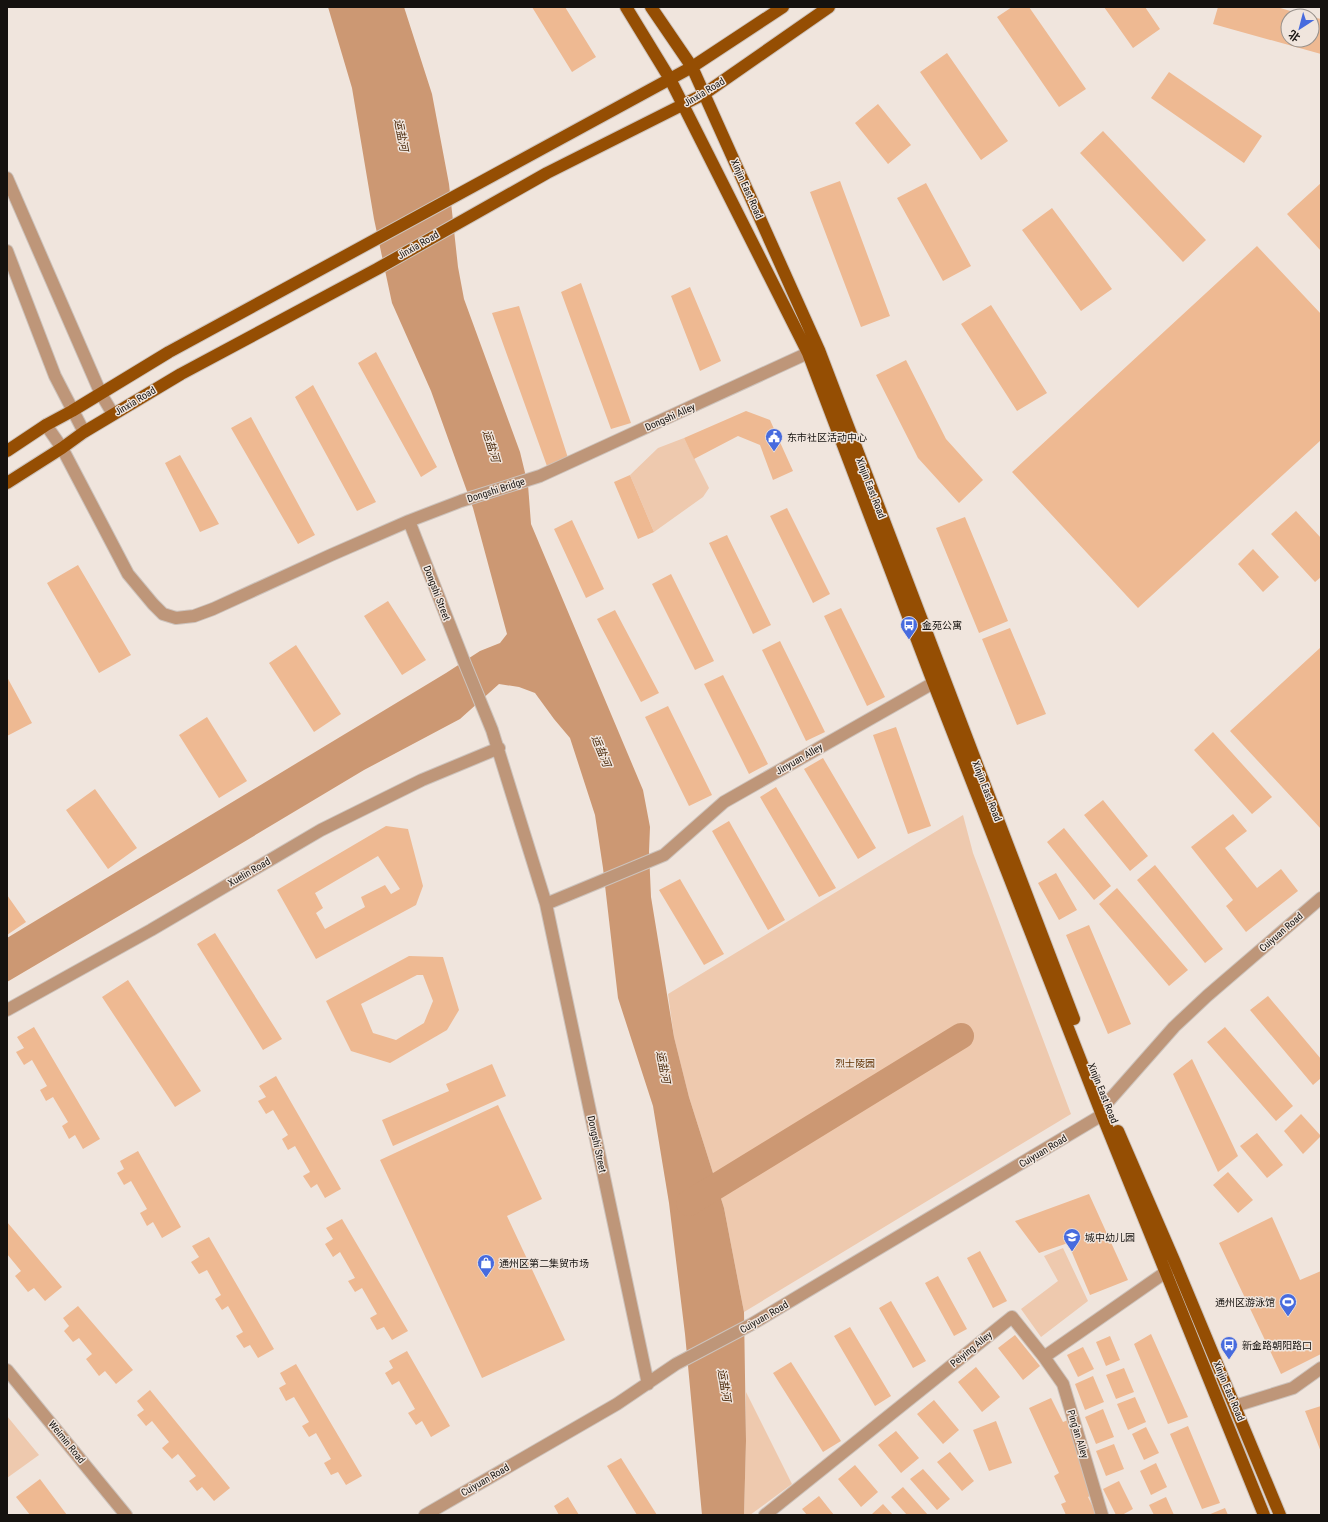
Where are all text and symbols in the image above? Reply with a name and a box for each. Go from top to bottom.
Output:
north arrow [1280,8,1320,48]
text: 北 [1286,27,1303,44]
street label: Jinxia Road [682,75,727,109]
water label: 运盐河 [391,118,411,154]
street label: Xinjin East Road [729,158,765,220]
street label: Jinxia Road [395,229,441,261]
street label: Jinxia Road [113,384,158,418]
street label: Dongshi Alley [643,401,697,433]
public building icon: 东市社区活动中心 [764,427,784,452]
water label: 运盐河 [480,428,503,466]
place label: 东市社区活动中心 [787,432,867,443]
street label: Xinjin East Road [854,456,888,520]
street label: Dongshi Bridge [466,475,526,504]
street label: Dongshi Street [421,564,453,622]
bus stop icon: 金苑公寓 [899,615,919,640]
place label: 金苑公寓 [922,620,962,631]
water label: 运盐河 [589,733,614,771]
street label: Jinyuan Alley [774,741,824,777]
street label: Xinjin East Road [970,759,1004,823]
street label: Xuelin Road [226,856,272,888]
street label: Cuiyuan Road [1257,910,1305,954]
water label: 运盐河 [653,1050,673,1086]
park label: 烈士陵园 [835,1058,875,1069]
street label: Xinjin East Road [1086,1061,1120,1125]
street label: Dongshi Street [586,1115,608,1174]
street label: Cuiyuan Road [1017,1132,1069,1170]
school or university icon: 城中幼儿园 [1062,1227,1082,1252]
place label: 城中幼儿园 [1085,1232,1135,1243]
shop icon: 通州区第二集贸市场 [476,1253,496,1278]
place label: 通州区第二集贸市场 [499,1258,589,1269]
sports icon: 通州区游泳馆 [1278,1292,1298,1317]
place label: 通州区游泳馆 [1215,1297,1275,1308]
street label: Cuiyuan Road [738,1299,790,1335]
street label: Peiying Alley [948,1329,994,1369]
bus stop icon: 新金路朝阳路口 [1219,1335,1239,1360]
place label: 新金路朝阳路口 [1242,1340,1312,1351]
street label: Xinjin East Road [1211,1359,1247,1423]
water label: 运盐河 [715,1368,733,1404]
street label: Ping'an Alley [1065,1408,1091,1460]
street label: Weimin Road [47,1419,87,1465]
street label: Cuiyuan Road [459,1462,511,1498]

